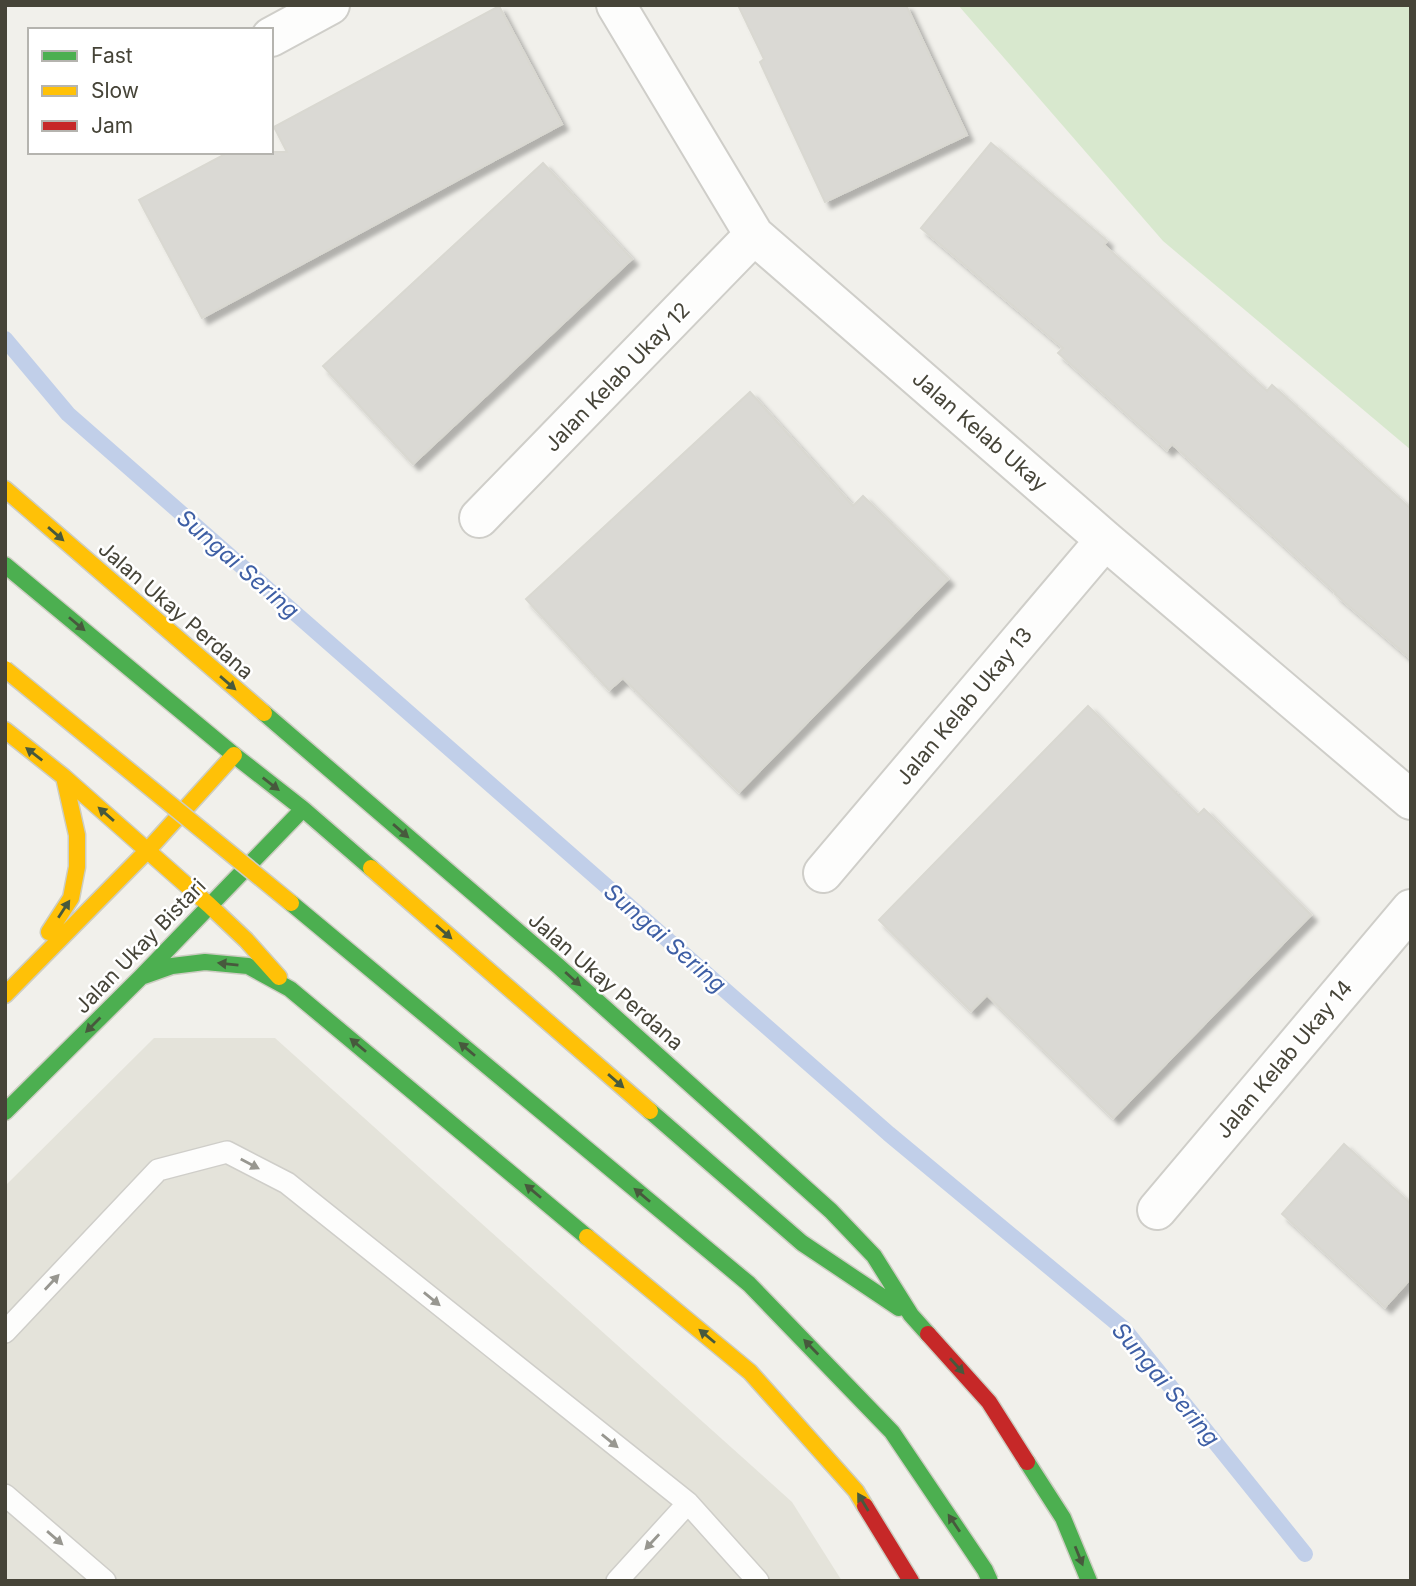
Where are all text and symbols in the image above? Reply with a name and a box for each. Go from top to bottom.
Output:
legend [28,28,273,154]
text: Fast [91,43,133,68]
text: Slow [91,78,139,103]
text: Jam [91,113,133,138]
street label: Jalan Kelab Ukay 12 [539,297,695,457]
street label: Jalan Kelab Ukay [907,366,1053,497]
water label: Sungai Sering [171,503,305,625]
one-way arrow [47,526,65,542]
street label: Jalan Ukay Perdana [93,536,259,684]
one-way arrow [68,616,85,631]
street label: Jalan Kelab Ukay 13 [891,622,1037,790]
one-way arrow [220,675,237,690]
one-way arrow [26,746,44,761]
one-way arrow [262,776,280,791]
one-way arrow [97,807,114,822]
one-way arrow [392,823,410,839]
street label: Jalan Ukay Bistari [69,874,211,1018]
water label: Sungai Sering [598,877,732,999]
one-way arrow [57,900,71,918]
street label: Jalan Ukay Perdana [523,907,689,1055]
one-way arrow [435,924,453,940]
one-way arrow [217,958,239,969]
one-way arrow [564,971,581,987]
street label: Jalan Kelab Ukay 14 [1211,975,1357,1143]
one-way arrow [84,1017,101,1034]
one-way arrow [349,1038,366,1053]
one-way arrow [459,1042,477,1057]
one-way arrow [607,1073,624,1088]
one-way arrow [241,1158,260,1170]
one-way arrow [524,1184,541,1199]
one-way arrow [634,1188,651,1203]
one-way arrow [44,1273,60,1291]
one-way arrow [423,1292,441,1307]
water label: Sungai Sering [1106,1317,1226,1451]
one-way arrow [699,1329,717,1344]
one-way arrow [803,1339,819,1356]
one-way arrow [948,1357,964,1374]
one-way arrow [601,1434,619,1449]
one-way arrow [856,1492,869,1511]
one-way arrow [947,1513,960,1533]
one-way arrow [46,1530,64,1546]
one-way arrow [644,1533,660,1551]
one-way arrow [1074,1546,1085,1567]

